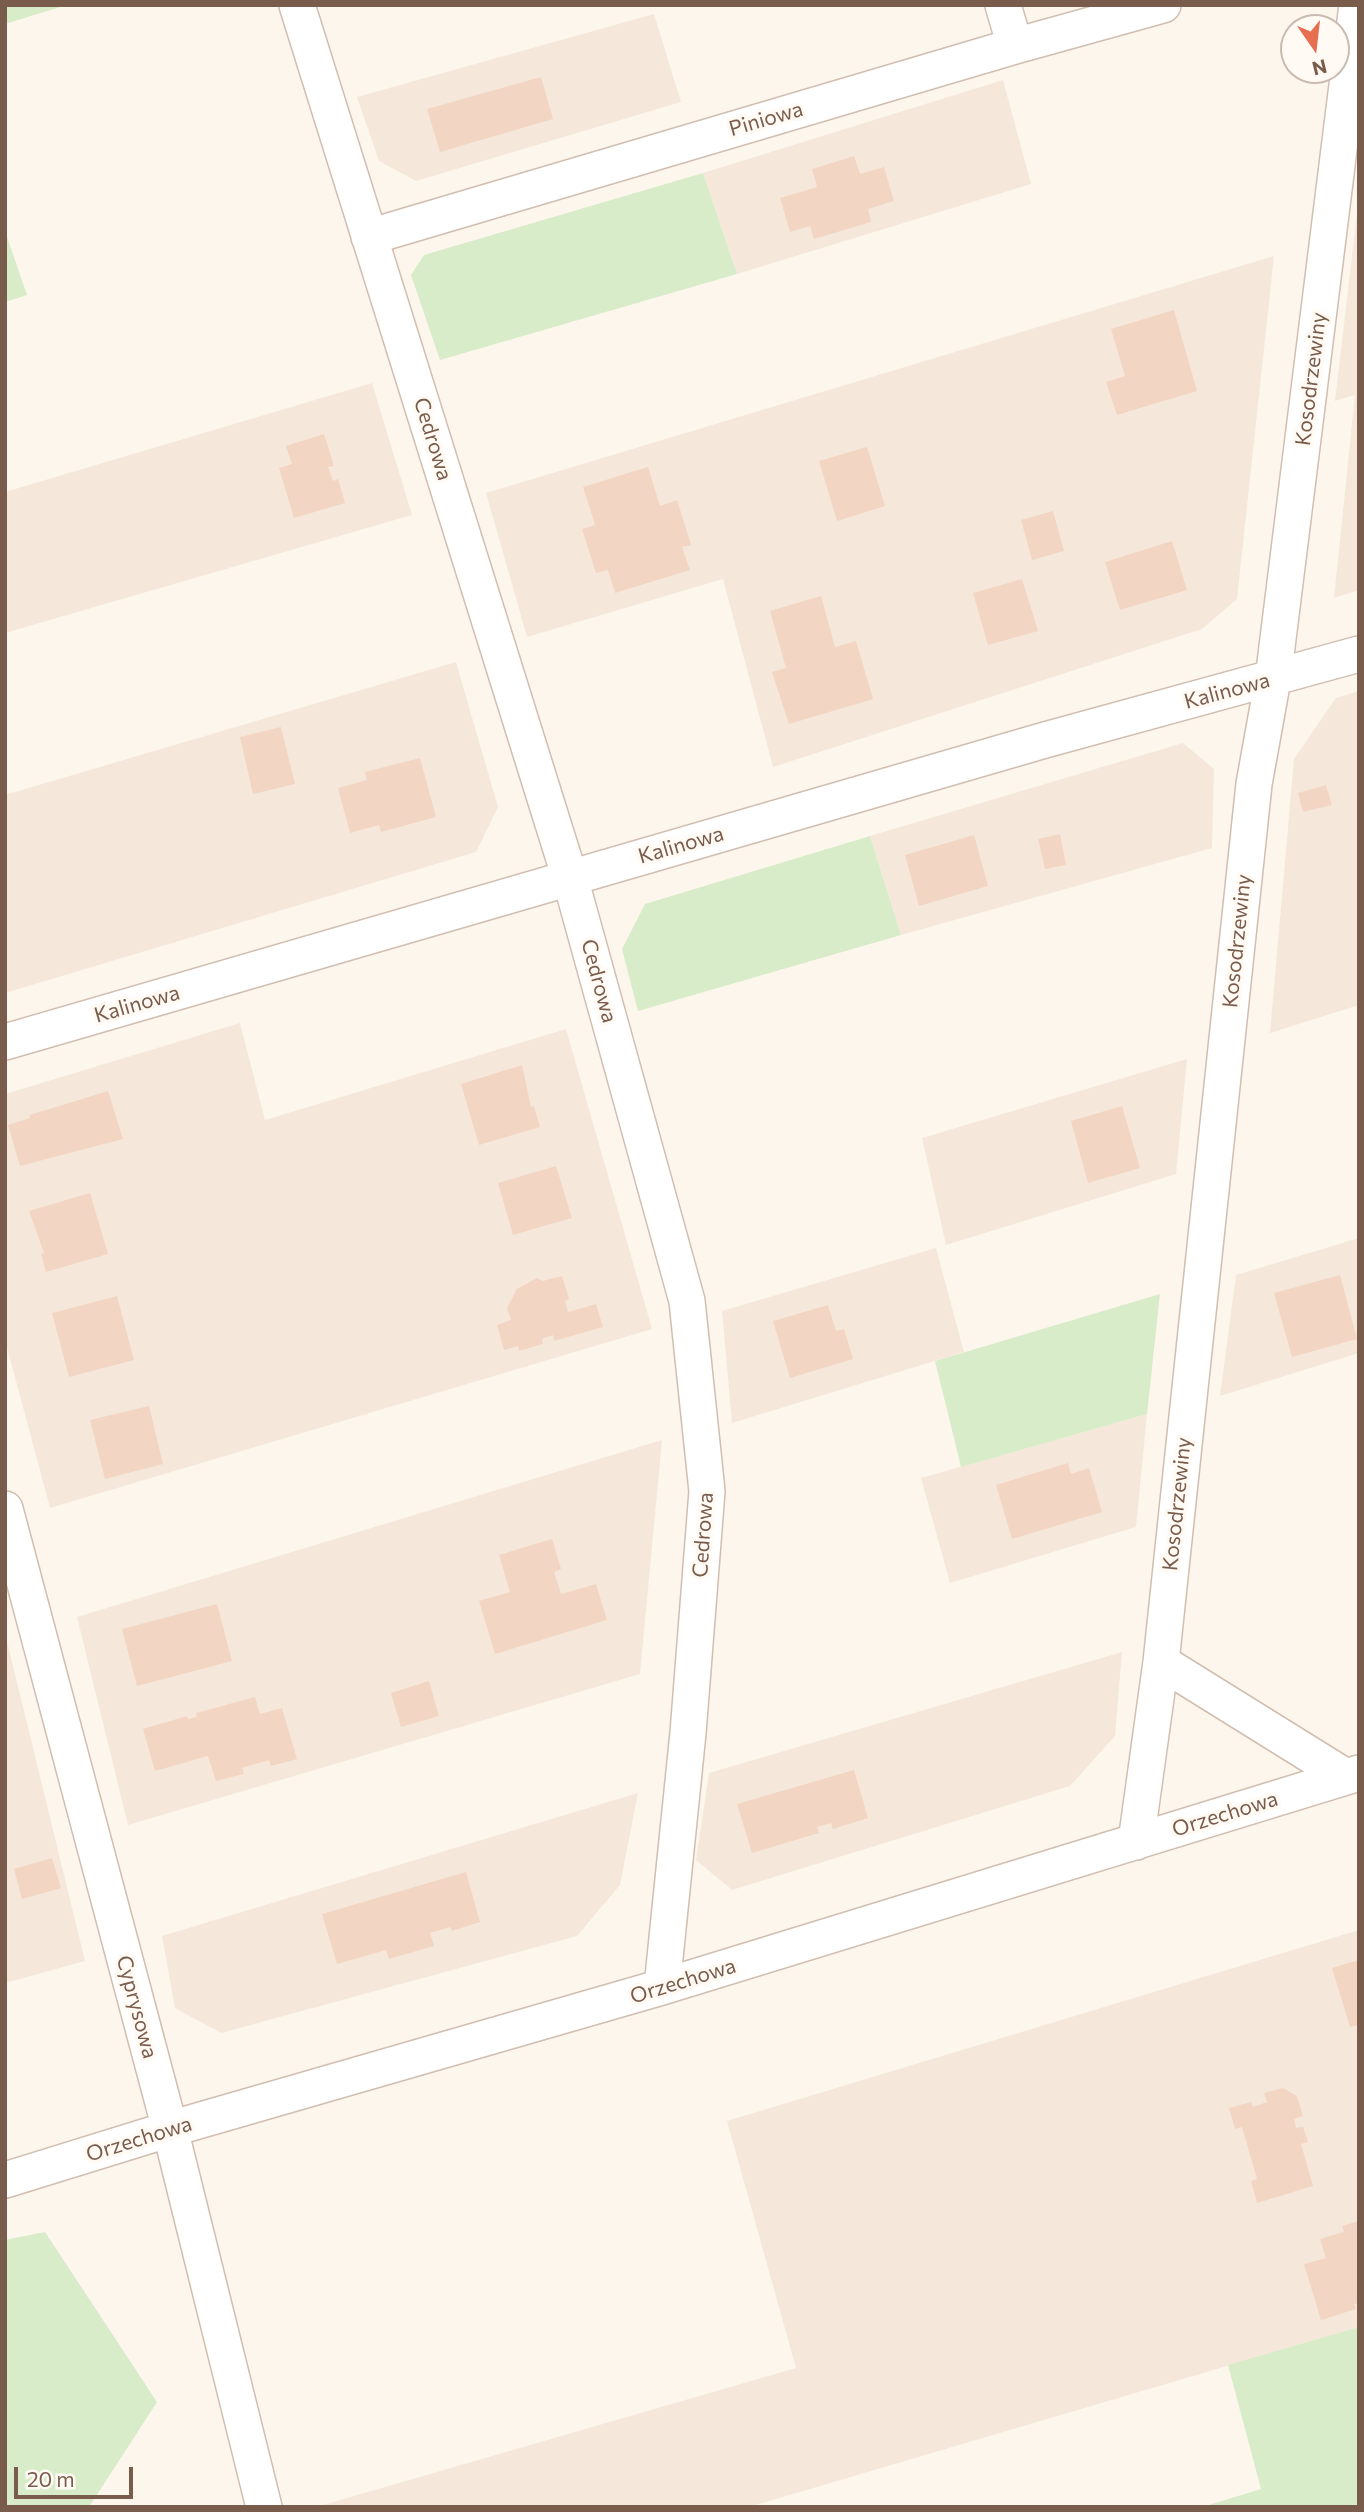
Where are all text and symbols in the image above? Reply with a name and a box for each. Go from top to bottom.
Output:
north arrow [1280,14,1350,84]
text: N [1310,55,1329,81]
street label: Piniowa [726,96,806,142]
street label: Kosodrzewiny [1290,311,1332,447]
street label: Cedrowa [408,394,458,484]
street label: Kalinowa [1181,667,1273,715]
street label: Kalinowa [635,821,727,869]
street label: Kosodrzewiny [1217,873,1257,1009]
street label: Cedrowa [576,937,622,1025]
street label: Kalinowa [91,980,183,1028]
street label: Kosodrzewiny [1157,1436,1197,1572]
street label: Cedrowa [687,1492,719,1578]
street label: Orzechowa [1169,1786,1281,1842]
street label: Cyprysowa [111,1953,163,2061]
street label: Orzechowa [627,1953,739,2009]
street label: Orzechowa [83,2111,195,2167]
scale bar [18,2452,136,2496]
text: 20 m [27,2466,75,2491]

